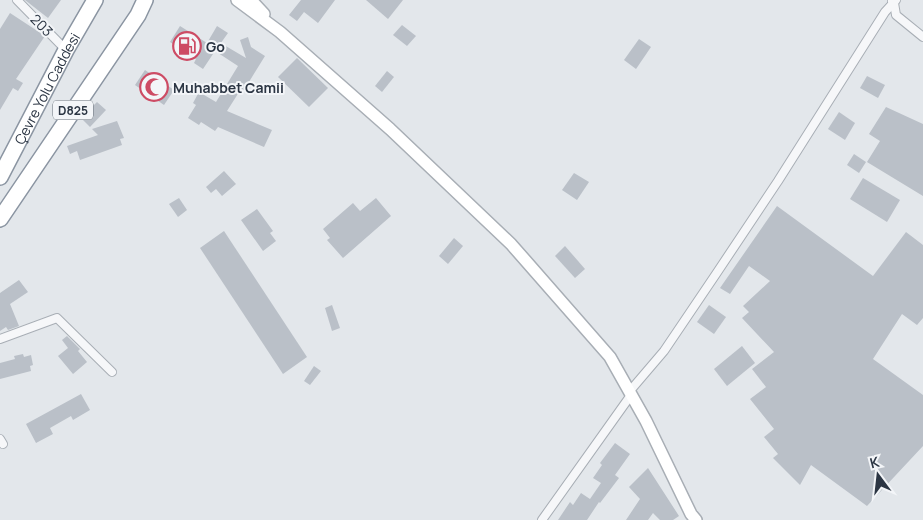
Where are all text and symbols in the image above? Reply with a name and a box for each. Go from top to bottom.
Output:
street label: 203 [27,10,57,40]
street label: Çevre Yolu Caddesi [9,29,84,147]
fuel station icon: Go [172,31,202,61]
place label: Go [206,37,225,56]
mosque icon: Muhabbet Camii [139,72,169,102]
place label: Muhabbet Camii [173,78,284,97]
road number: D825 [53,100,93,120]
north arrow [853,450,903,500]
text: K [868,451,882,472]

